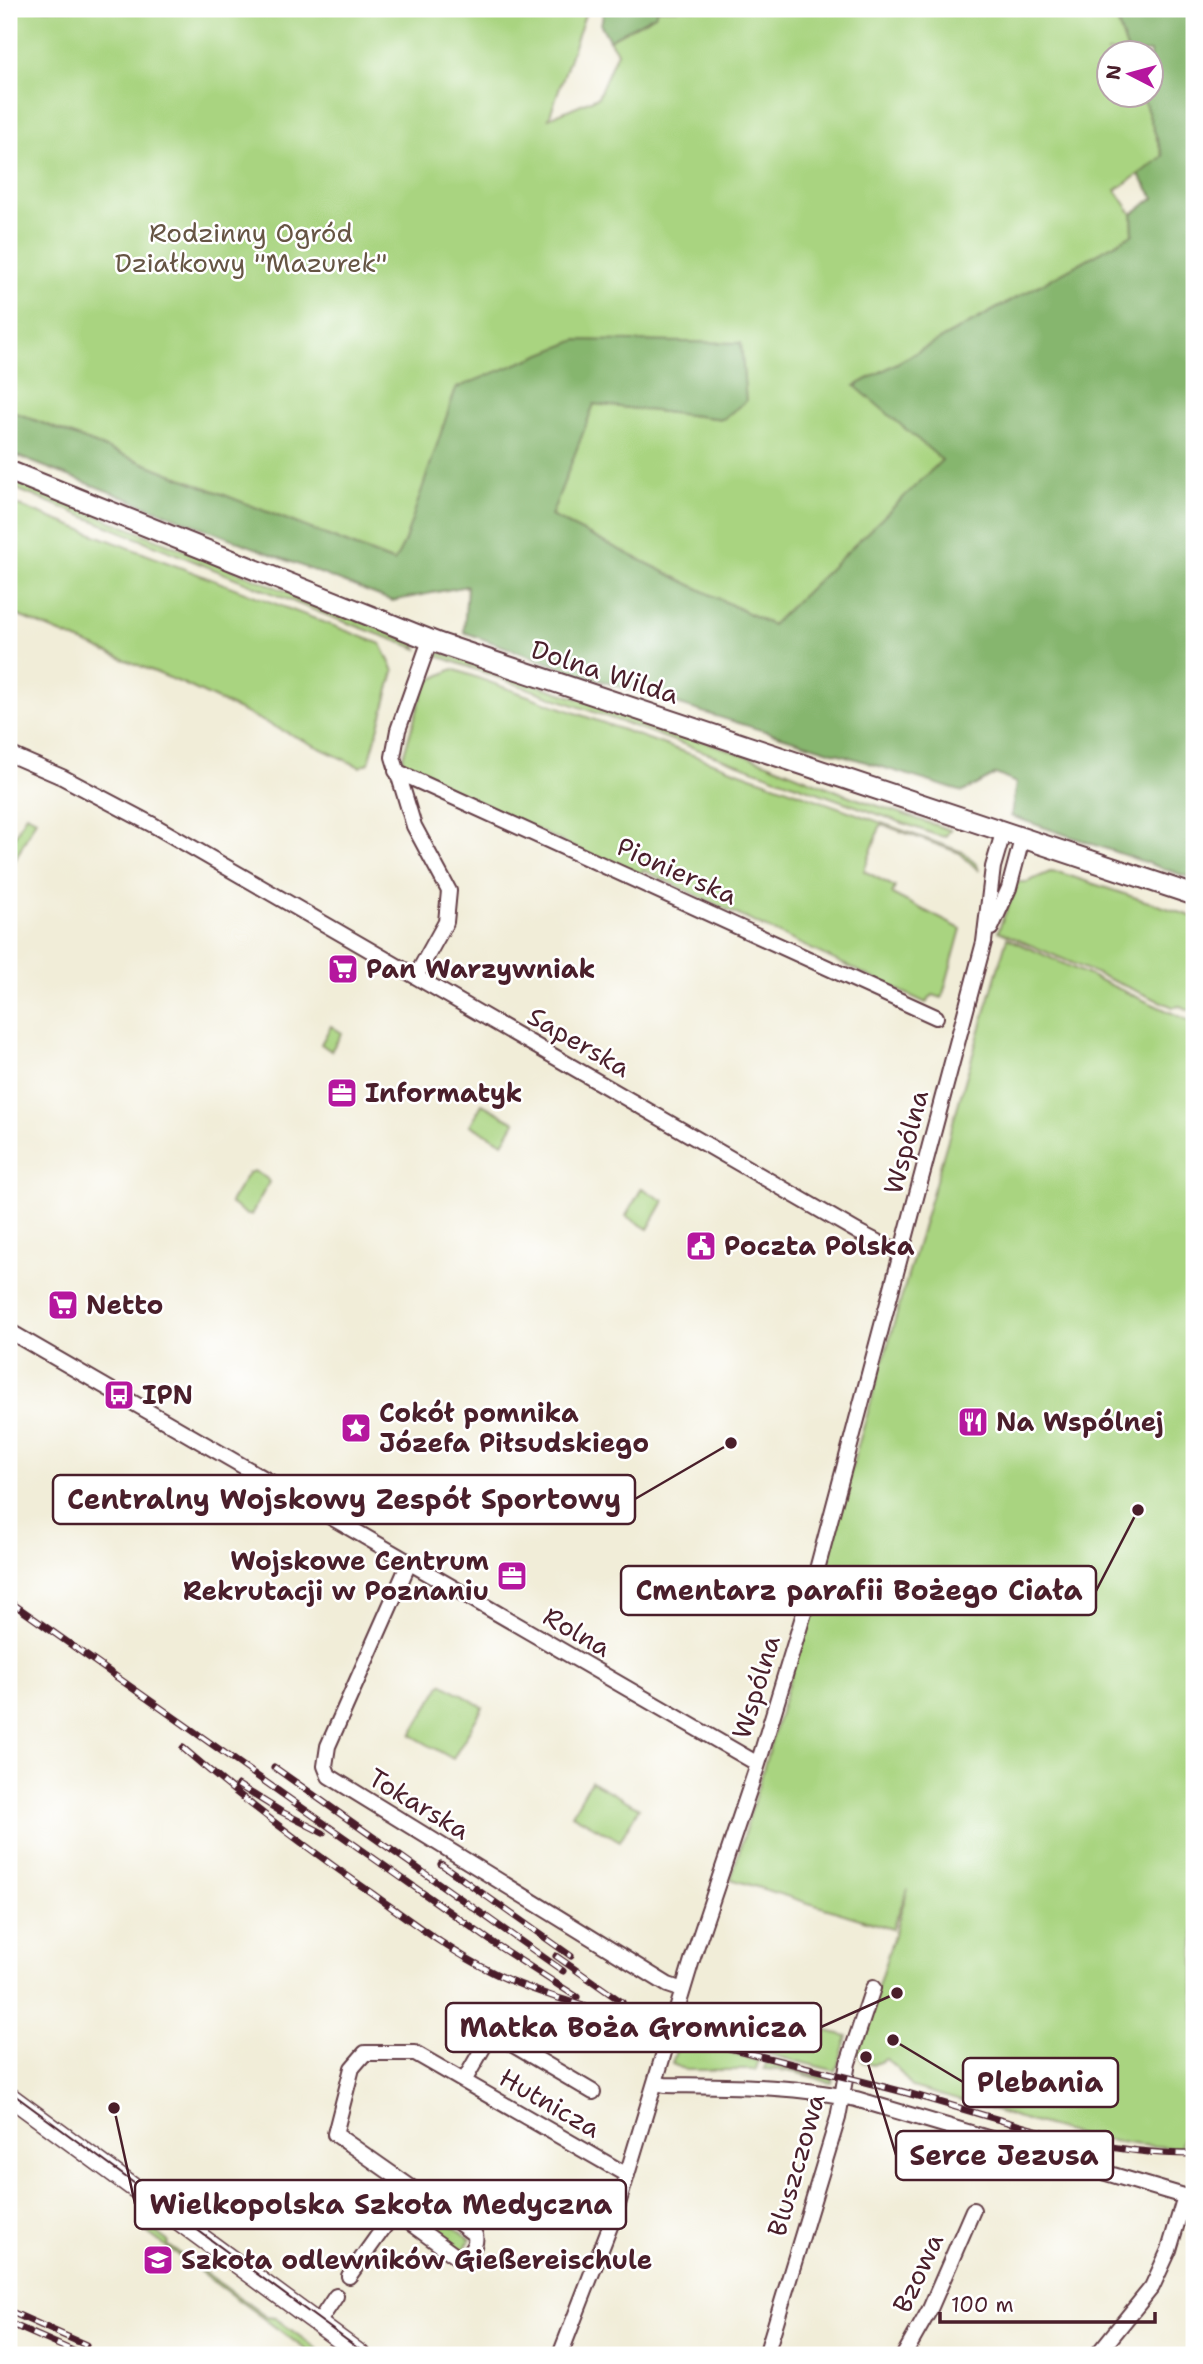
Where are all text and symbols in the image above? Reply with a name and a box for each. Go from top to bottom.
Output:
north arrow [1094,38,1164,108]
text: N [1100,63,1127,81]
park label: Rodzinny Ogród Działkowy "Mazurek" [115,215,387,280]
street label: Dolna Wilda [527,631,684,712]
street label: Pionierska [611,828,743,913]
place label: Pan Warzywniak [366,951,596,986]
supermarket icon: Pan Warzywniak [326,952,360,986]
street label: Saperska [522,998,637,1085]
place label: Informatyk [365,1075,522,1110]
office icon: Informatyk [325,1076,359,1110]
street label: Wspólna [875,1086,936,1198]
place label: Poczta Polska [724,1228,915,1263]
public building icon: Poczta Polska [684,1229,718,1263]
place label: Netto [86,1287,163,1322]
supermarket icon: Netto [46,1288,80,1322]
place label: IPN [142,1377,193,1412]
bus stop icon: IPN [102,1378,136,1412]
place label: Cokół pomnika Józefa Piłsudskiego [379,1395,649,1460]
place label: Na Wspólnej [996,1404,1164,1439]
restaurant icon: Na Wspólnej [956,1405,990,1439]
place icon: Cokół pomnika Józefa Piłsudskiego [339,1411,373,1445]
callout: Centralny Wojskowy Zespół Sportowy [53,1475,635,1524]
text: Centralny Wojskowy Zespół Sportowy [67,1480,621,1518]
place label: Wojskowe Centrum Rekrutacji w Poznaniu [183,1543,489,1608]
office icon: Wojskowe Centrum Rekrutacji w Poznaniu [495,1559,529,1593]
callout: Cmentarz parafii Bożego Ciała [621,1566,1096,1615]
text: Cmentarz parafii Bożego Ciała [635,1571,1083,1609]
street label: Rolna [537,1598,617,1665]
street label: Wspólna [723,1631,788,1743]
street label: Tokarska [362,1760,476,1848]
callout: Matka Boża Gromnicza [446,2003,821,2052]
text: Matka Boża Gromnicza [459,2008,807,2046]
callout: Plebania [963,2058,1118,2107]
street label: Hutnicza [493,2060,607,2146]
text: Plebania [977,2063,1103,2101]
street label: Bluszczowa [758,2090,833,2240]
callout: Serce Jezusa [896,2131,1113,2180]
text: Serce Jezusa [909,2136,1099,2174]
callout: Wielkopolska Szkoła Medyczna [135,2180,626,2229]
text: Wielkopolska Szkoła Medyczna [150,2185,612,2223]
street label: Bzowa [884,2227,951,2318]
place label: Szkoła odlewników Gießereischule [181,2242,652,2277]
school or university icon: Szkoła odlewników Gießereischule [141,2243,175,2277]
scale bar [940,2280,1156,2324]
text: 100 m [951,2291,1014,2319]

